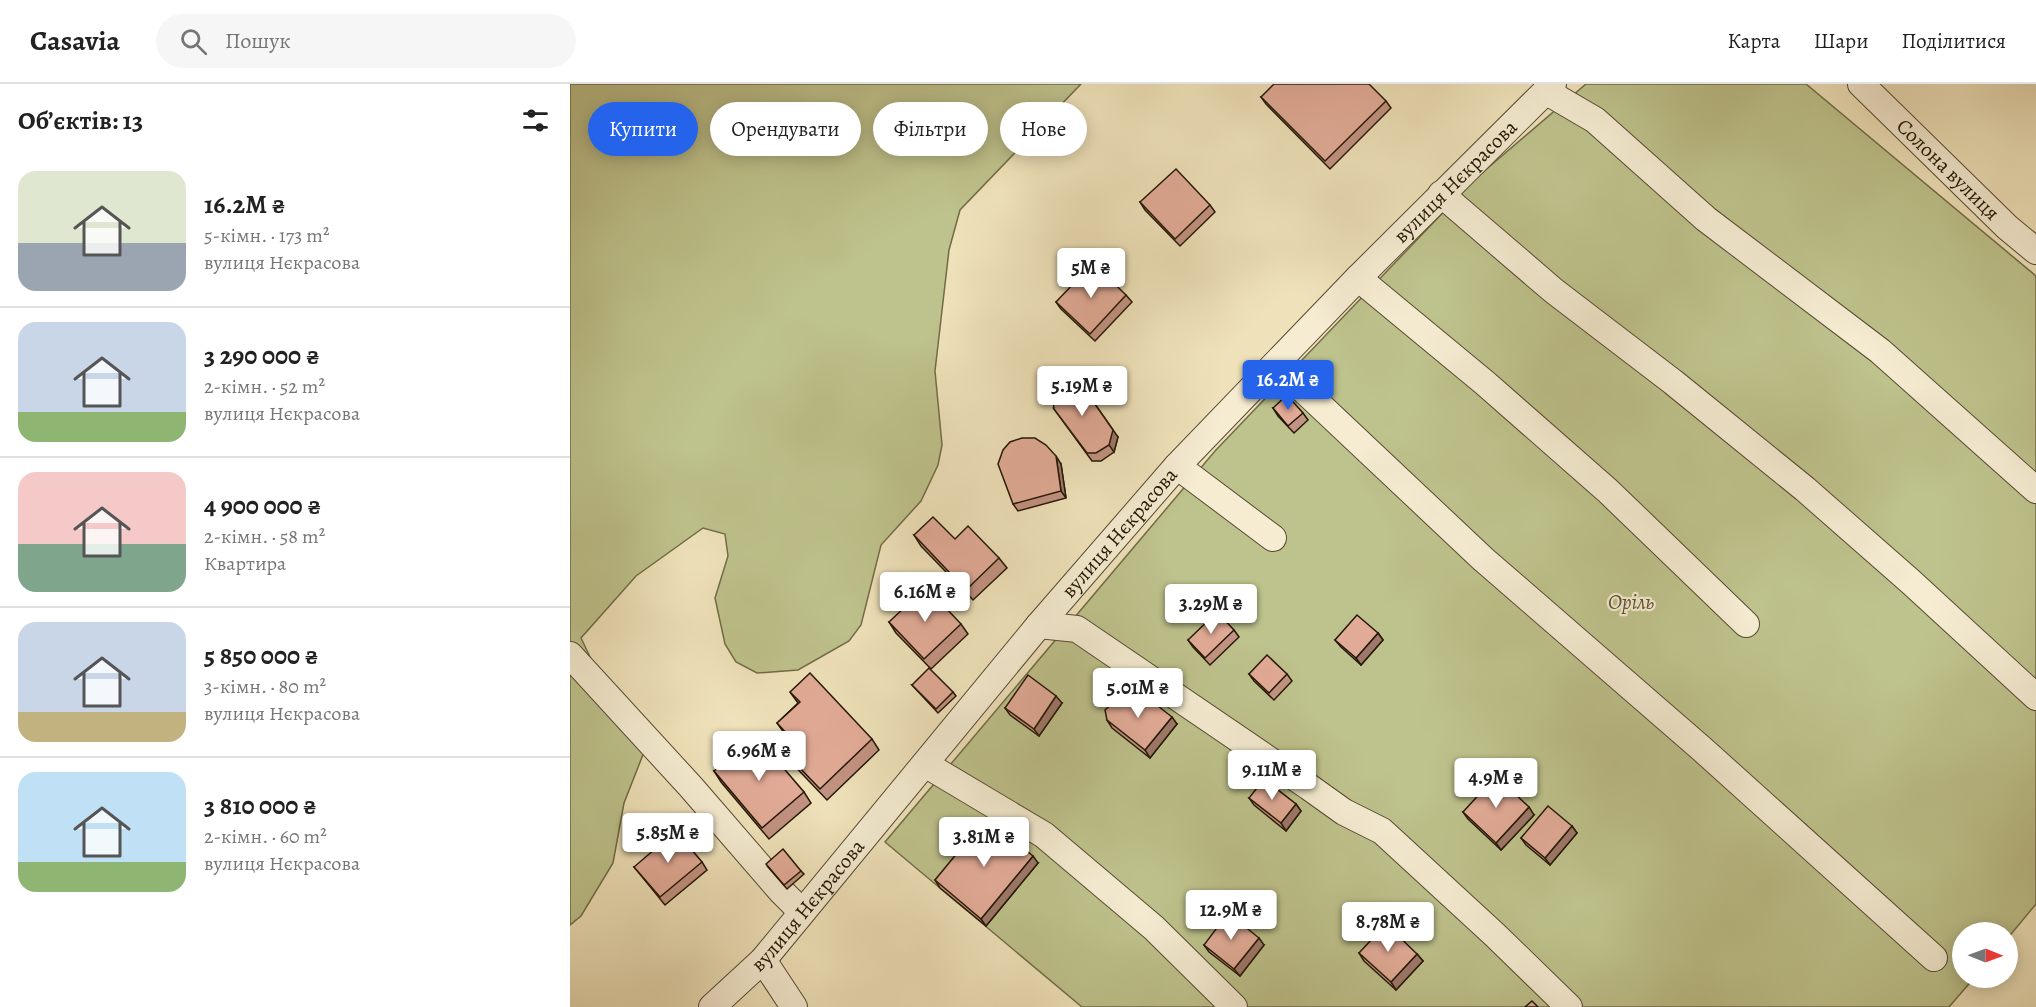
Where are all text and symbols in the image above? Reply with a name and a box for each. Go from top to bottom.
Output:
search box [156,14,576,68]
text: Casavia [30,22,120,60]
icon: search [177,25,210,58]
text: Пошук [225,26,291,56]
text: Карта [1728,27,1780,55]
text: Шари [1813,27,1868,55]
text: Поділитися [1901,27,2006,55]
chip: Купити [588,102,698,156]
chip: Орендувати [710,102,861,156]
chip: Фільтри [873,102,988,156]
chip: Нове [1000,102,1087,156]
text: Об’єктів: 13 [18,103,143,138]
icon: filters [519,104,552,137]
street label: Солона вулиця [1890,112,2006,226]
street label: вулиця Нєкрасова [1387,113,1523,249]
text: 16.2M ₴ [204,187,286,222]
icon: home [66,195,138,267]
text: 5-кімн. · 173 m² [204,222,330,249]
pin: 5M ₴ [1055,248,1127,299]
text: вулиця Нєкрасова [204,249,360,276]
text: 5M ₴ [1071,254,1111,281]
text: 3 290 000 ₴ [204,338,320,373]
icon: home [66,346,138,418]
pin: 16.2M ₴ [1233,360,1343,411]
pin: 5.19M ₴ [1027,366,1137,417]
text: 16.2M ₴ [1257,366,1319,393]
text: 5.19M ₴ [1051,372,1113,399]
text: 2-кімн. · 52 m² [204,373,325,400]
text: вулиця Нєкрасова [204,400,360,427]
street label: вулиця Нєкрасова [1055,461,1184,604]
text: 4 900 000 ₴ [204,488,321,523]
icon: home [66,496,138,568]
text: 2-кімн. · 58 m² [204,523,325,550]
text: Квартира [204,550,286,577]
pin: 6.16M ₴ [870,572,980,623]
text: 6.16M ₴ [894,578,956,605]
pin: 3.29M ₴ [1156,584,1266,635]
park label: Оріль [1608,588,1654,616]
text: 3.29M ₴ [1179,590,1243,617]
text: 5 850 000 ₴ [204,638,319,673]
icon: home [66,646,138,718]
pin: 5.01M ₴ [1083,668,1193,719]
text: 3-кімн. · 80 m² [204,673,326,700]
text: 5.01M ₴ [1107,674,1169,701]
text: вулиця Нєкрасова [204,700,360,727]
pin: 6.96M ₴ [704,731,814,782]
text: 6.96M ₴ [727,737,791,764]
pin: 9.11M ₴ [1217,750,1327,801]
text: 9.11M ₴ [1242,756,1302,783]
pin: 4.9M ₴ [1447,758,1545,809]
text: 4.9M ₴ [1468,764,1524,791]
text: 3 810 000 ₴ [204,788,317,823]
icon: home [66,796,138,868]
pin: 5.85M ₴ [613,813,723,864]
pin: 3.81M ₴ [929,817,1039,868]
text: 5.85M ₴ [636,819,700,846]
text: 2-кімн. · 60 m² [204,823,327,850]
text: 3.81M ₴ [953,823,1015,850]
street label: вулиця Нєкрасова [745,833,871,978]
text: вулиця Нєкрасова [204,850,360,877]
pin: 12.9M ₴ [1176,890,1286,941]
text: 12.9M ₴ [1200,896,1262,923]
pin: 8.78M ₴ [1333,902,1443,953]
text: 8.78M ₴ [1356,908,1420,935]
north arrow [1952,922,2018,988]
map controls [1952,922,2018,988]

